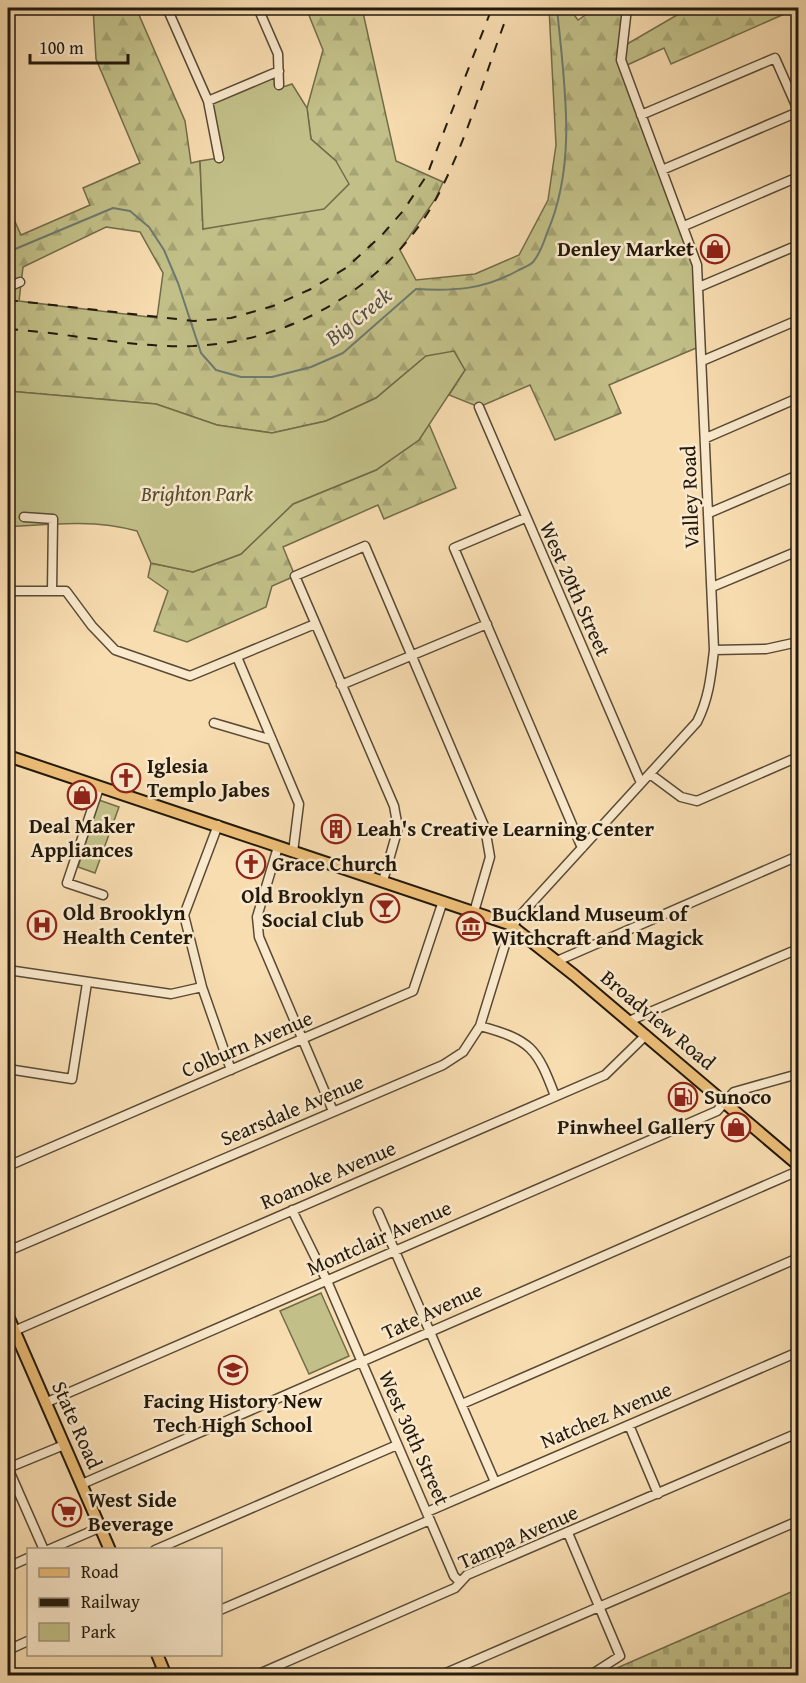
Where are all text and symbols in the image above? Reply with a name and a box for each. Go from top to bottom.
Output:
scale bar [30,27,128,65]
text: 100 m [39,34,84,61]
place label: Denley Market [557,233,694,264]
shop icon: Denley Market [699,233,731,265]
water label: Big Creek [317,279,399,353]
street label: Valley Road [672,444,707,549]
park label: Brighton Park [140,478,253,509]
street label: West 20th Street [532,517,619,662]
place label: Iglesia Templo Jabes [147,750,270,805]
church icon: Iglesia Templo Jabes [110,762,142,794]
shop icon: Deal Maker Appliances [66,779,98,811]
place label: Deal Maker Appliances [29,810,135,865]
building icon: Leah's Creative Learning Center [320,813,352,845]
place label: Leah's Creative Learning Center [357,813,654,844]
church icon: Grace Church [235,848,267,880]
place label: Grace Church [272,848,398,879]
place label: Old Brooklyn Social Club [241,880,365,935]
bar icon: Old Brooklyn Social Club [369,892,401,924]
place label: Old Brooklyn Health Center [63,897,193,952]
place label: Buckland Museum of Witchcraft and Magick [492,898,705,953]
hospital icon: Old Brooklyn Health Center [26,909,58,941]
museum icon: Buckland Museum of Witchcraft and Magick [455,910,487,942]
street label: Broadview Road [594,962,723,1078]
street label: Colburn Avenue [176,1002,317,1085]
street label: Searsdale Avenue [215,1065,368,1154]
fuel station icon: Sunoco [667,1081,699,1113]
place label: Sunoco [704,1081,772,1112]
place label: Pinwheel Gallery [557,1111,715,1142]
shop icon: Pinwheel Gallery [720,1111,752,1143]
street label: Roanoke Avenue [255,1132,400,1217]
street label: Montclair Avenue [301,1192,456,1283]
street label: Tate Avenue [377,1274,487,1347]
school or university icon: Facing History New Tech High School [217,1354,249,1386]
street label: West 30th Street [371,1366,458,1511]
street label: Natchez Avenue [535,1373,676,1456]
street label: State Road [44,1376,111,1474]
place label: Facing History New Tech High School [144,1385,323,1440]
place label: West Side Beverage [88,1484,177,1539]
supermarket icon: West Side Beverage [51,1496,83,1528]
street label: Tampa Avenue [453,1496,583,1577]
legend [27,1548,222,1656]
text: Road [81,1558,119,1585]
text: Railway [81,1588,140,1615]
text: Park [81,1618,117,1645]

